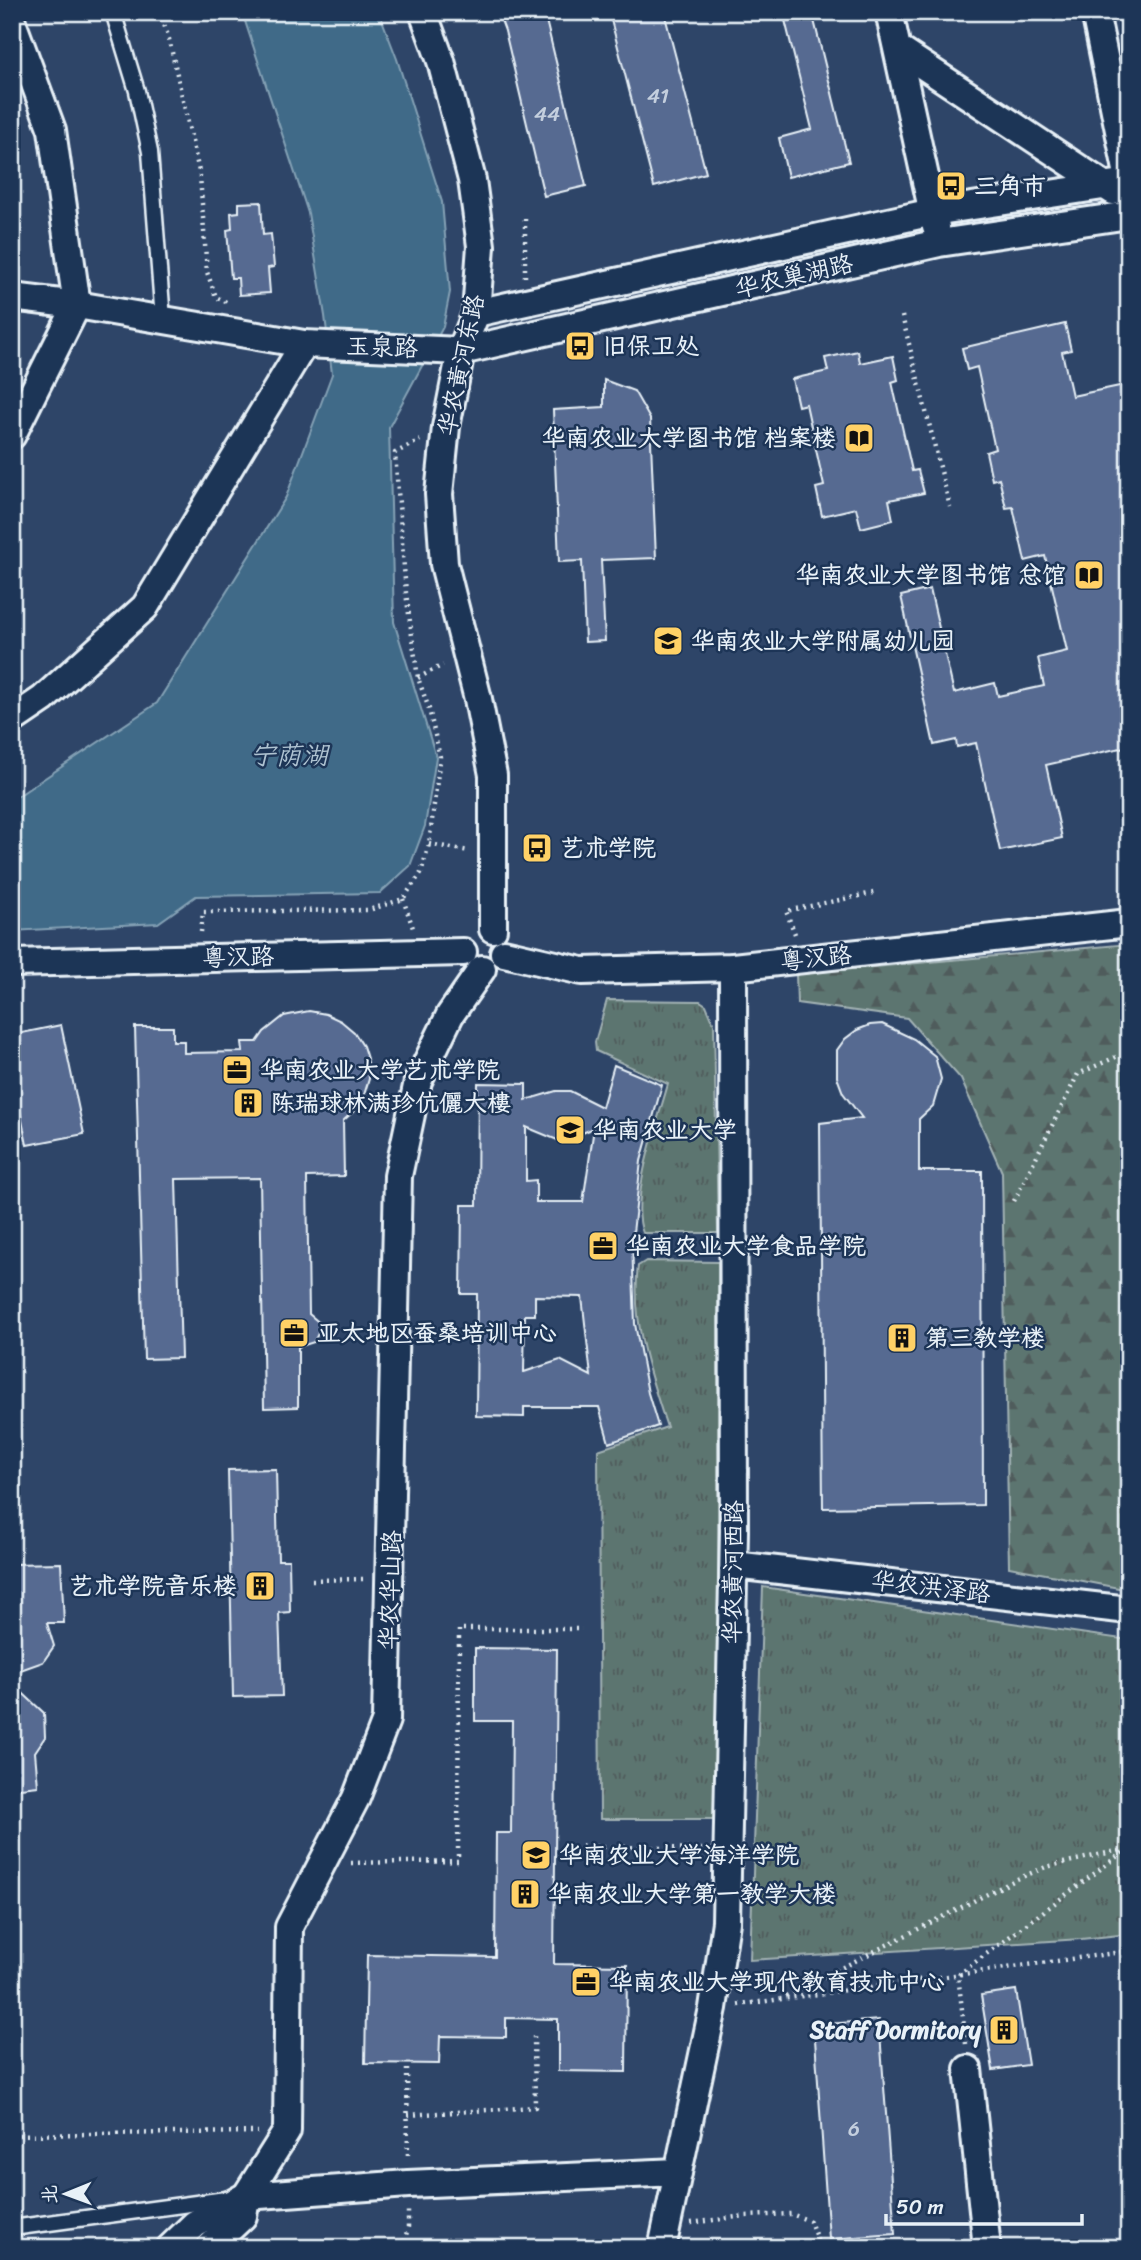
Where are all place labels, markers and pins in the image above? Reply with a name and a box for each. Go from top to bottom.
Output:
place label: 三角市 [974,165,1046,207]
bus stop icon: 三角市 [934,169,968,203]
place label: 旧保卫处 [603,325,700,367]
bus stop icon: 旧保卫处 [563,329,597,363]
place label: 华南农业大学图书馆 档案楼 [542,417,836,459]
library icon: 华南农业大学图书馆 档案楼 [842,421,876,455]
place label: 华南农业大学图书馆 总馆 [796,554,1066,596]
library icon: 华南农业大学图书馆 总馆 [1072,558,1106,592]
place label: 华南农业大学附属幼儿园 [691,620,955,662]
school or university icon: 华南农业大学附属幼儿园 [651,624,685,658]
place label: 艺术学院 [560,827,656,869]
bus stop icon: 艺术学院 [520,831,554,865]
place label: 华南农业大学艺术学院 [260,1049,500,1091]
office icon: 华南农业大学艺术学院 [220,1053,254,1087]
place label: 陈瑞球林满珍伉儷大樓 [271,1082,511,1124]
building icon: 陈瑞球林满珍伉儷大樓 [231,1086,265,1120]
place label: 华南农业大学 [593,1109,737,1151]
school or university icon: 华南农业大学 [553,1113,587,1147]
place label: 华南农业大学食品学院 [626,1225,866,1267]
office icon: 华南农业大学食品学院 [586,1229,620,1263]
place label: 亚太地区蚕桑培训中心 [317,1312,557,1354]
office icon: 亚太地区蚕桑培训中心 [277,1316,311,1350]
place label: 第三教学楼 [925,1317,1045,1359]
building icon: 第三教学楼 [885,1321,919,1355]
place label: 艺术学院音乐楼 [69,1565,237,1607]
building icon: 艺术学院音乐楼 [243,1569,277,1603]
place label: 华南农业大学海洋学院 [559,1834,799,1876]
school or university icon: 华南农业大学海洋学院 [519,1838,553,1872]
place label: 华南农业大学第一教学大楼 [548,1873,836,1915]
building icon: 华南农业大学第一教学大楼 [508,1877,542,1911]
place label: 华南农业大学现代教育技术中心 [609,1961,945,2003]
office icon: 华南农业大学现代教育技术中心 [569,1965,603,1999]
place label: Staff Dormitory [809,2009,982,2051]
building icon: Staff Dormitory [987,2013,1021,2047]

